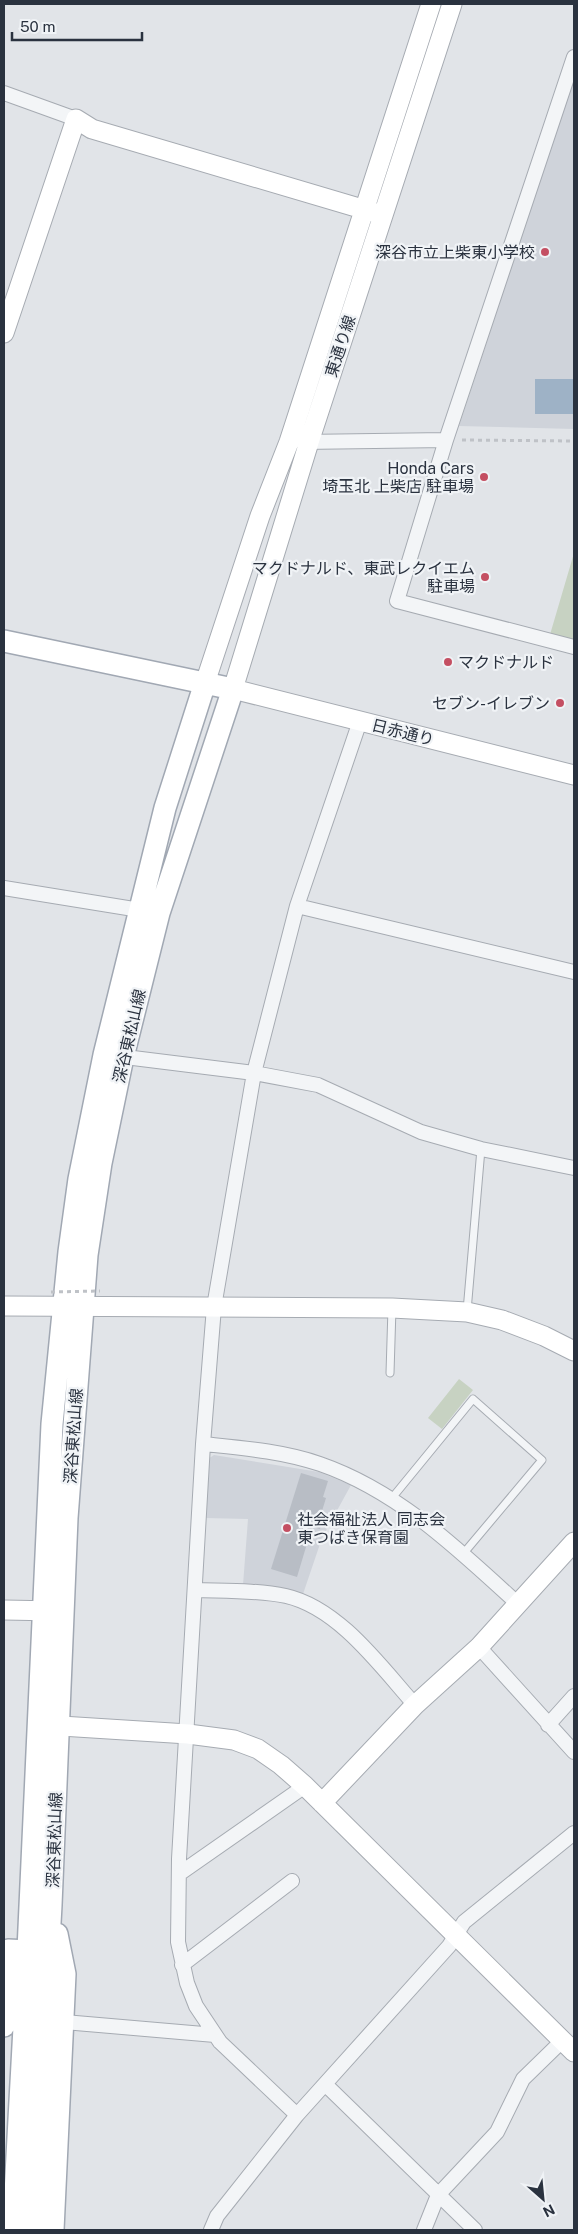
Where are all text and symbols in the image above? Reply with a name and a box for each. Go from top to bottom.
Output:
scale bar [12,10,142,42]
text: 50 m [20,18,55,35]
place label: 深谷市立上柴東小学校 [375,243,535,262]
marker: 深谷市立上柴東小学校 [539,246,551,258]
street label: 東通り線 [322,313,359,380]
place label: Honda Cars 埼玉北 上柴店 駐車場 [322,459,474,496]
marker: Honda Cars 埼玉北 上柴店 駐車場 [478,471,490,483]
place label: マクドナルド、東武レクイエム 駐車場 [252,559,475,596]
marker: マクドナルド、東武レクイエム 駐車場 [479,571,491,583]
place label: マクドナルド [458,653,554,672]
marker: マクドナルド [442,656,454,668]
place label: セブン-イレブン [432,694,550,713]
marker: セブン-イレブン [554,697,566,709]
street label: 日赤通り [370,716,436,749]
street label: 深谷東松山線 [109,987,150,1085]
street label: 深谷東松山線 [61,1387,86,1485]
place label: 社会福祉法人 同志会 東つばき保育園 [297,1510,445,1547]
marker: 社会福祉法人 同志会 東つばき保育園 [281,1522,293,1534]
street label: 深谷東松山線 [43,1792,66,1888]
north arrow [518,2174,568,2224]
text: N [540,2201,557,2220]

